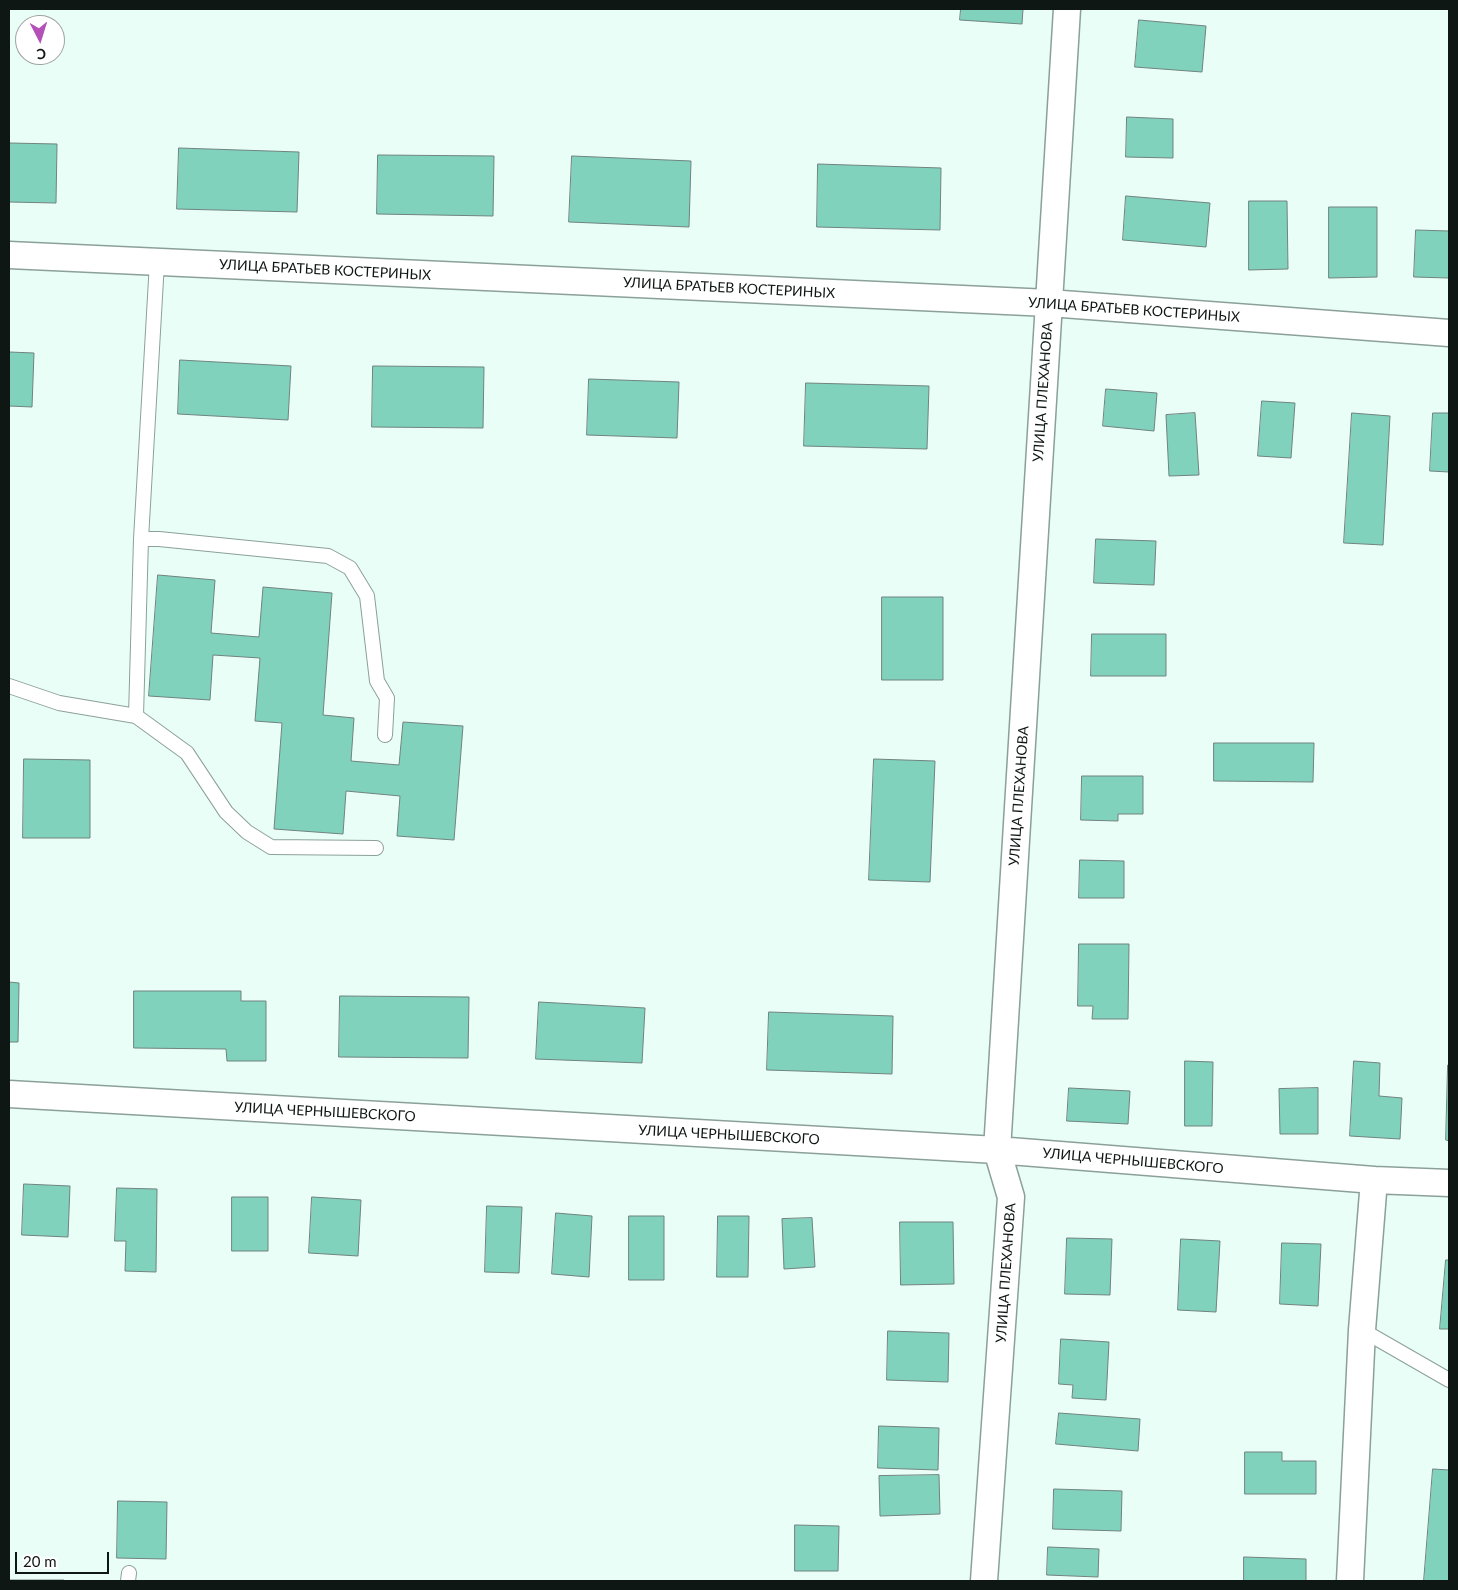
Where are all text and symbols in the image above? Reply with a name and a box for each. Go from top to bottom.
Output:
north arrow [15,15,65,65]
text: С [36,46,47,63]
street label: УЛИЦА БРАТЬЕВ КОСТЕРИНЫХ [218,256,432,284]
street label: УЛИЦА БРАТЬЕВ КОСТЕРИНЫХ [622,274,836,302]
street label: УЛИЦА БРАТЬЕВ КОСТЕРИНЫХ [1027,294,1241,326]
street label: УЛИЦА ПЛЕХАНОВА [1030,322,1056,462]
street label: УЛИЦА ПЛЕХАНОВА [1006,726,1032,866]
street label: УЛИЦА ЧЕРНЫШЕВСКОГО [234,1099,416,1125]
street label: УЛИЦА ЧЕРНЫШЕВСКОГО [638,1122,820,1148]
street label: УЛИЦА ЧЕРНЫШЕВСКОГО [1042,1145,1224,1177]
street label: УЛИЦА ПЛЕХАНОВА [993,1203,1019,1343]
scale bar [18,1542,111,1574]
text: 20 m [23,1552,57,1570]

